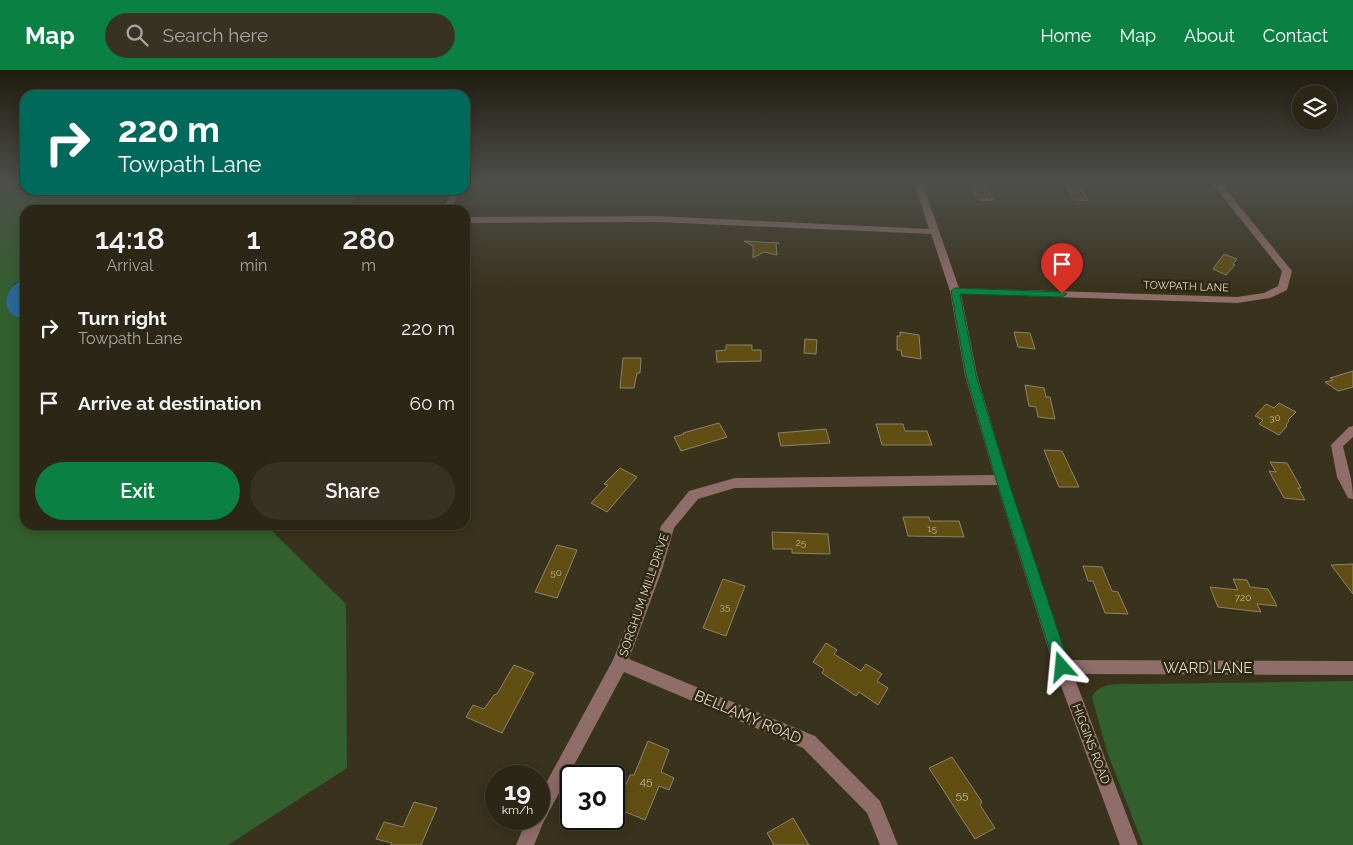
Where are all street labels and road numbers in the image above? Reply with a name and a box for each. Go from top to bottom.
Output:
street label: TOWPATH LANE [1143,279,1229,294]
street label: SORGHUM MILL DRIVE [616,532,672,658]
street label: WARD LANE [1164,659,1252,677]
street label: BELLAMY ROAD [692,686,804,748]
street label: HIGGINS ROAD [1069,702,1113,786]

